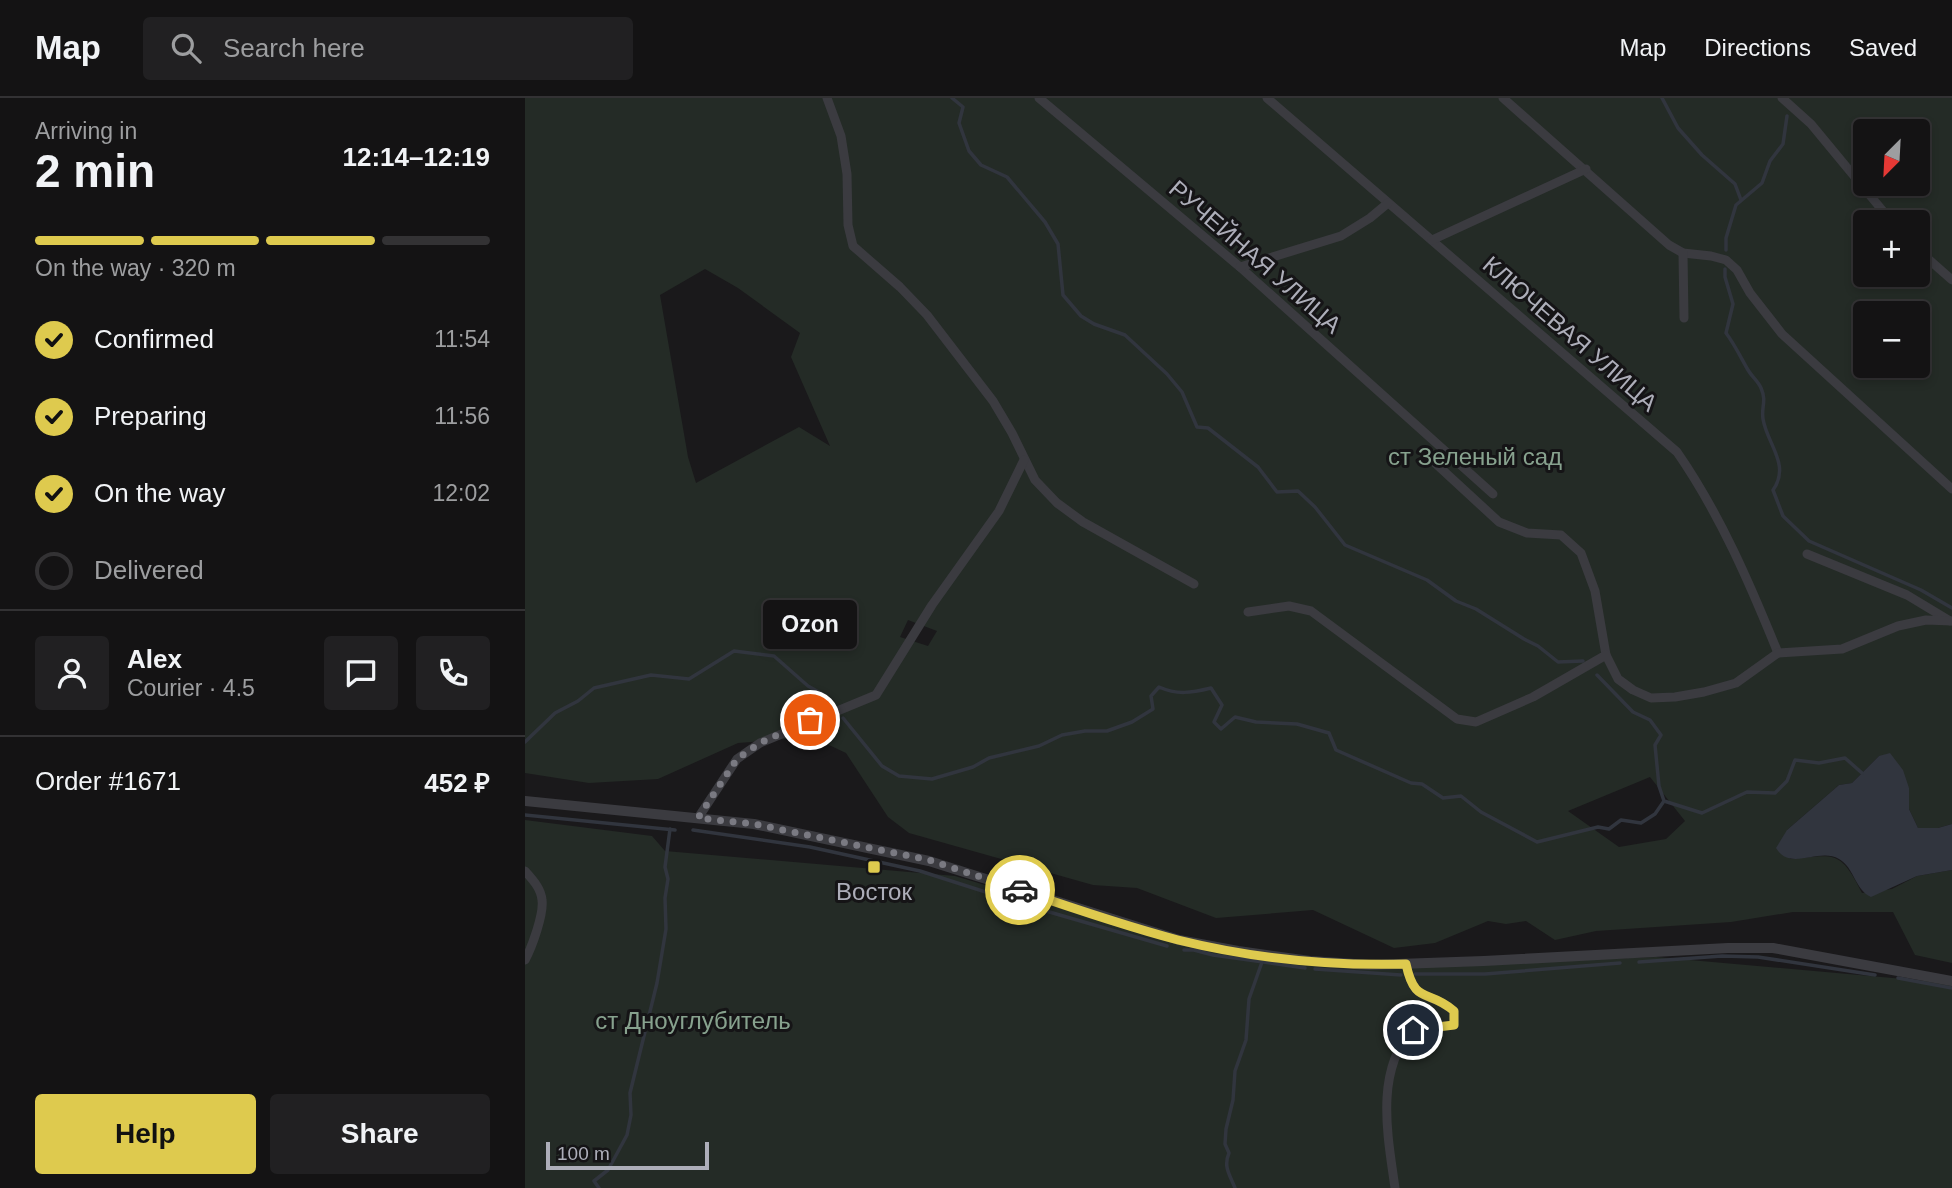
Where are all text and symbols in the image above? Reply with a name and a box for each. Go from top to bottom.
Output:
search box [143,17,633,80]
text: Map [35,29,101,66]
icon: search [167,29,205,67]
text: Search here [223,33,365,63]
text: Map [1620,34,1666,61]
text: Directions [1704,34,1811,61]
text: Saved [1849,34,1917,61]
text: Arriving in [35,118,137,144]
north arrow [1853,119,1930,196]
map controls [1853,119,1930,378]
text: 12:14–12:19 [343,142,490,172]
text: 2 min [35,145,155,197]
street label: РУЧЕЙНАЯ УЛИЦА [1164,175,1347,338]
button: + [1853,210,1930,287]
street label: КЛЮЧЕВАЯ УЛИЦА [1478,251,1663,417]
text: On the way · 320 m [35,255,236,281]
button: − [1853,301,1930,378]
icon: check [35,321,73,359]
text: Confirmed [94,324,214,354]
text: 11:54 [434,326,490,352]
icon: check [35,398,73,436]
text: Preparing [94,401,207,431]
text: 11:56 [434,403,490,429]
park label: ст Зеленый сад [1388,443,1562,470]
icon: check [35,475,73,513]
text: On the way [94,478,226,508]
text: 12:02 [432,480,490,506]
text: Delivered [94,555,204,585]
callout: Ozon [763,601,857,650]
text: Ozon [781,611,839,637]
button: person [35,636,109,710]
button: chat [324,636,398,710]
button: phone [416,636,490,710]
text: Alex [127,644,182,674]
text: Courier · 4.5 [127,675,255,701]
pin [780,690,840,750]
icon: bag [791,701,829,739]
text: Order #1671 [35,766,181,796]
text: 452 ₽ [424,768,490,798]
courier [985,855,1055,925]
marker: Восток [866,859,882,875]
icon: car [1001,871,1039,909]
place label: Восток [836,878,912,905]
pin [1383,1000,1443,1060]
park label: ст Дноуглубитель [595,1007,791,1034]
icon: home [1394,1011,1432,1049]
button: Help [35,1094,256,1174]
button: Share [270,1094,490,1174]
scale bar [546,1139,709,1171]
text: 100 m [557,1143,610,1164]

